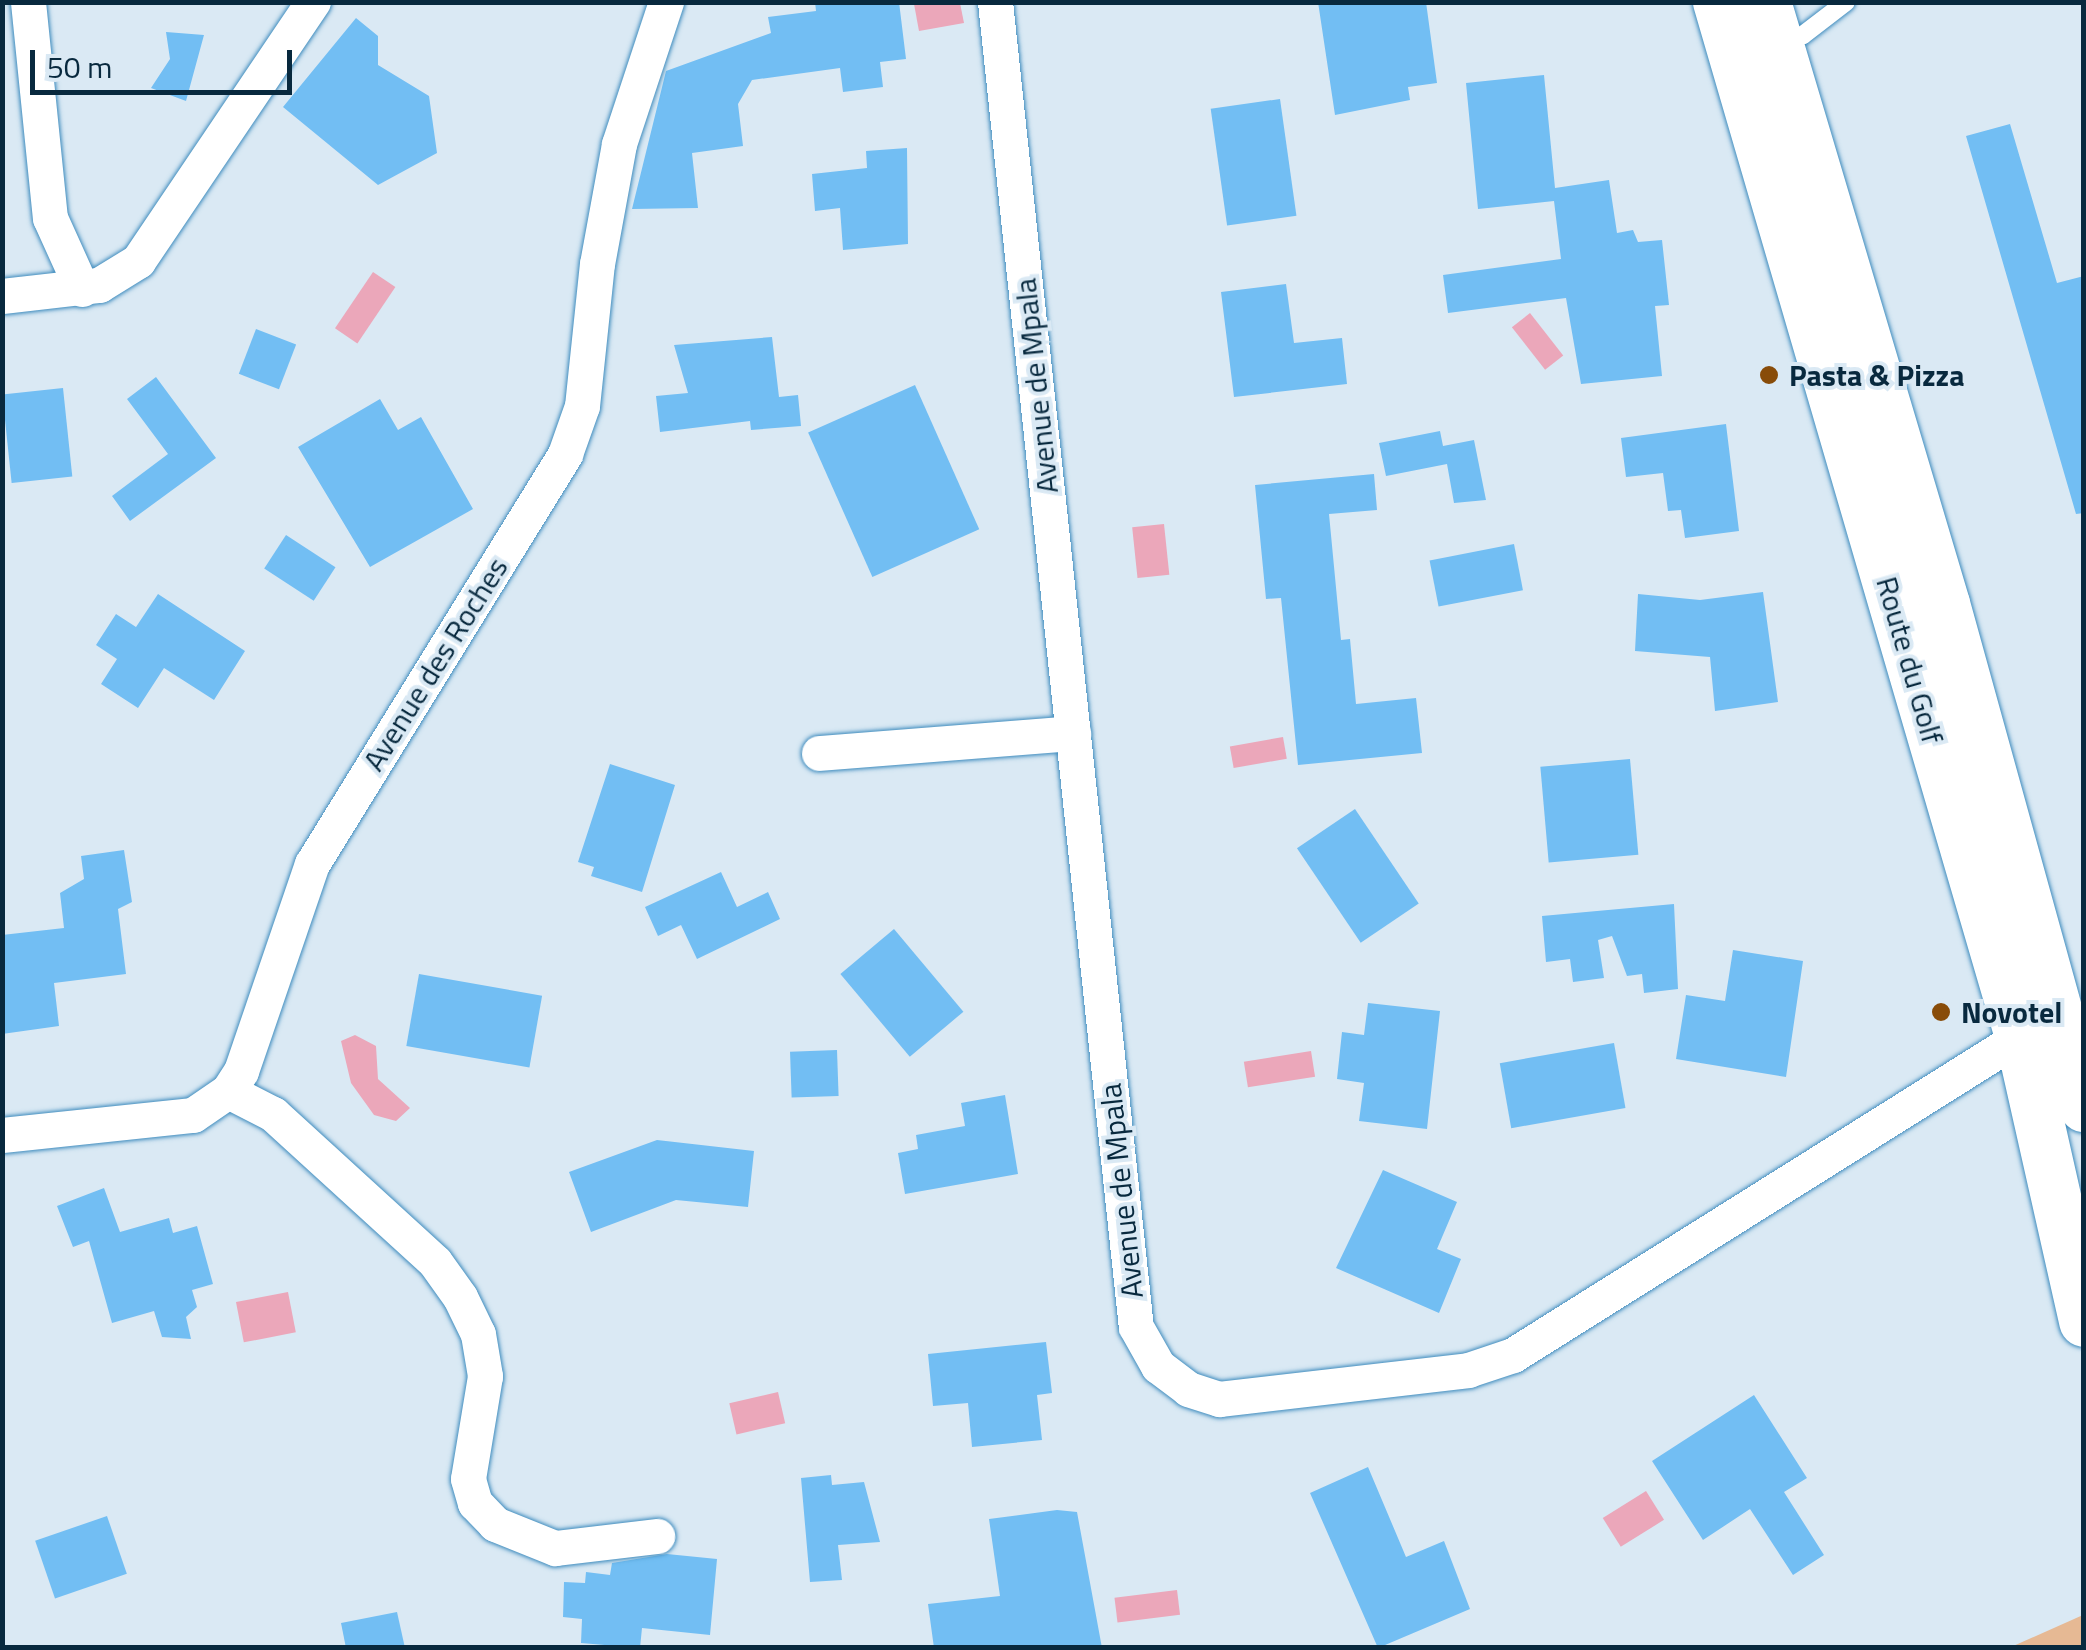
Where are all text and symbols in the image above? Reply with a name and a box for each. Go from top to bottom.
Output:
scale bar [35,30,298,92]
text: 50 m [47,44,112,90]
street label: Avenue de Mpala [1007,277,1065,495]
place label: Pasta & Pizza [1789,357,1964,393]
marker: Pasta & Pizza [1758,364,1780,386]
street label: Avenue des Roches [355,551,515,777]
street label: Route du Golf [1869,572,1951,748]
place label: Novotel [1961,994,2062,1030]
marker: Novotel [1930,1001,1952,1023]
street label: Avenue de Mpala [1092,1082,1150,1300]

